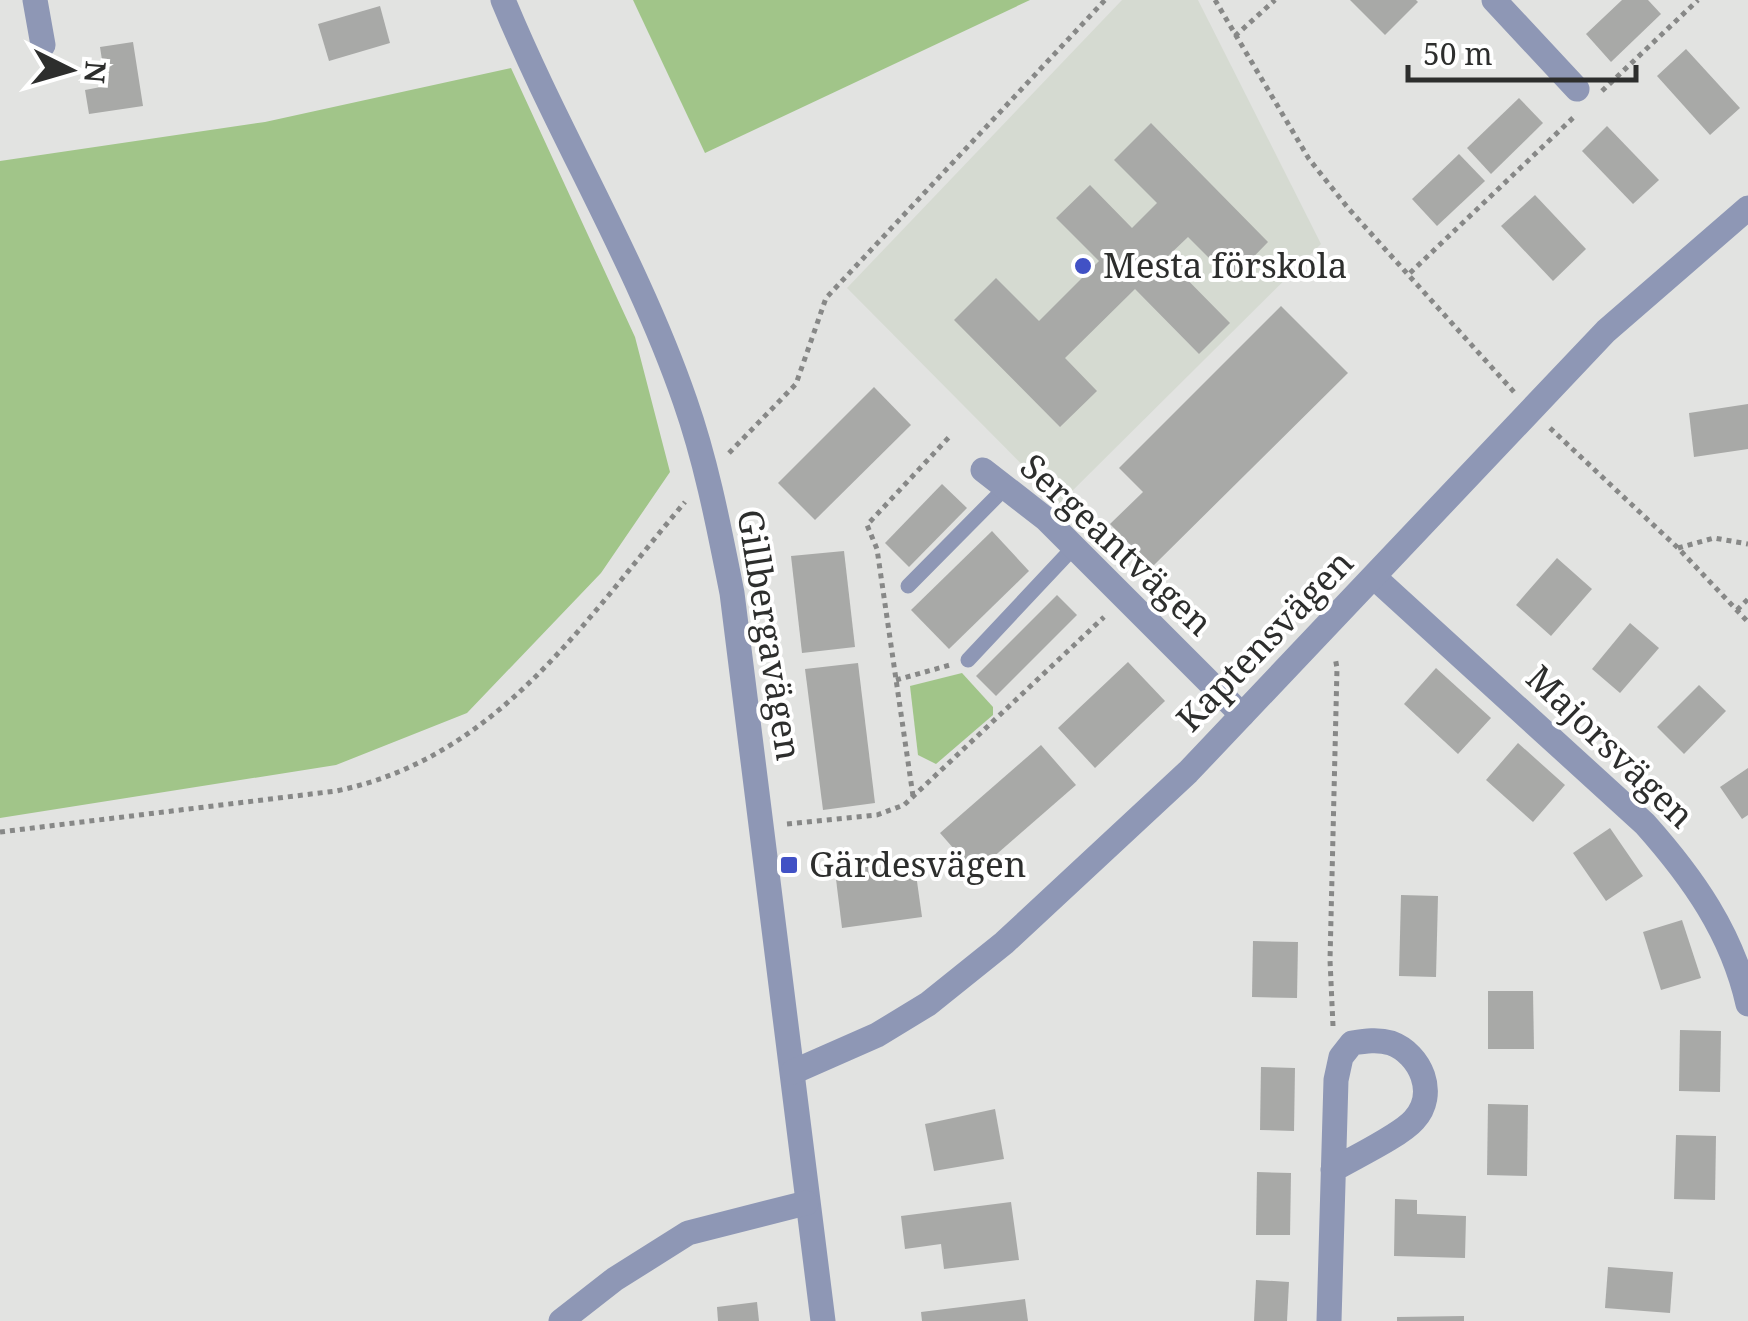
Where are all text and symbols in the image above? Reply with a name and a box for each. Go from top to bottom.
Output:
north arrow [20,20,120,120]
scale bar [1408,20,1636,82]
text: 50 m [1423,33,1493,74]
text: N [76,60,116,85]
place label: Mesta förskola [1103,241,1347,288]
marker: Mesta förskola [1072,255,1094,277]
street label: Sergeantvägen [1011,443,1223,645]
street label: Gillbergavägen [727,506,813,763]
street label: Kaptensvägen [1165,539,1363,741]
street label: Majorsvägen [1517,654,1705,838]
place label: Gärdesvägen [809,840,1026,887]
marker: Gärdesvägen [778,854,800,876]

